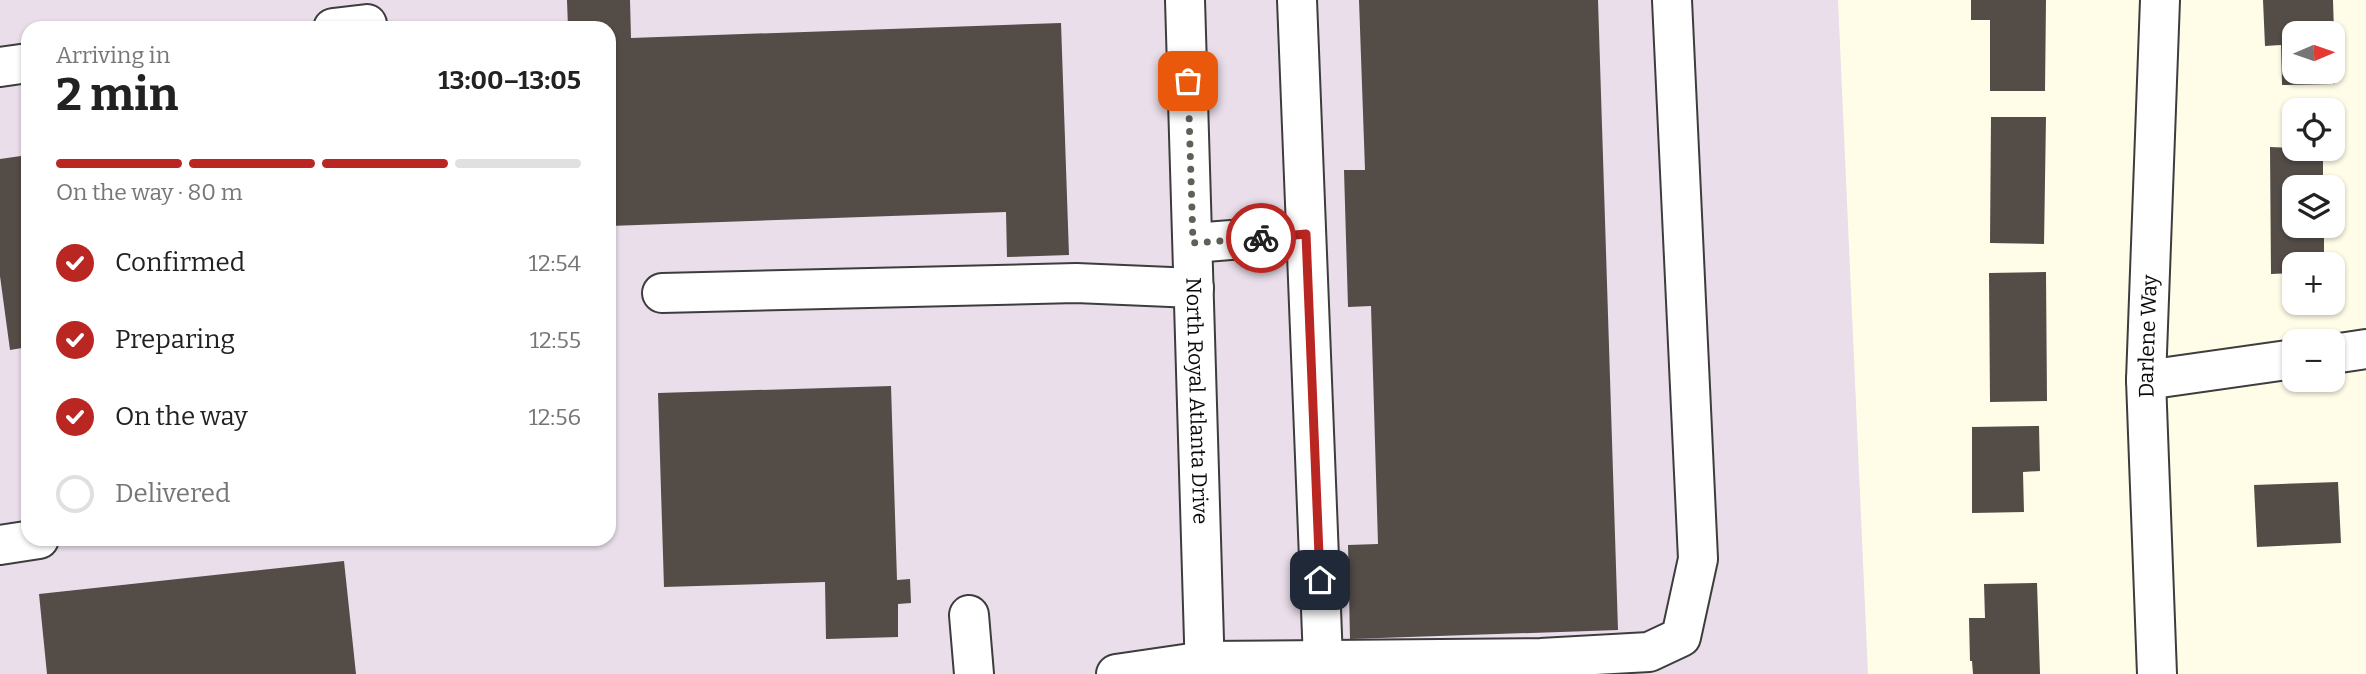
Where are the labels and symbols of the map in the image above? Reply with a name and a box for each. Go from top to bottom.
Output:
north arrow [2282,21,2345,84]
pin [1158,51,1218,111]
courier [1226,203,1296,273]
street label: Darlene Way [2133,273,2163,398]
street label: North Royal Atlanta Drive [1180,277,1214,525]
pin [1290,550,1350,610]

